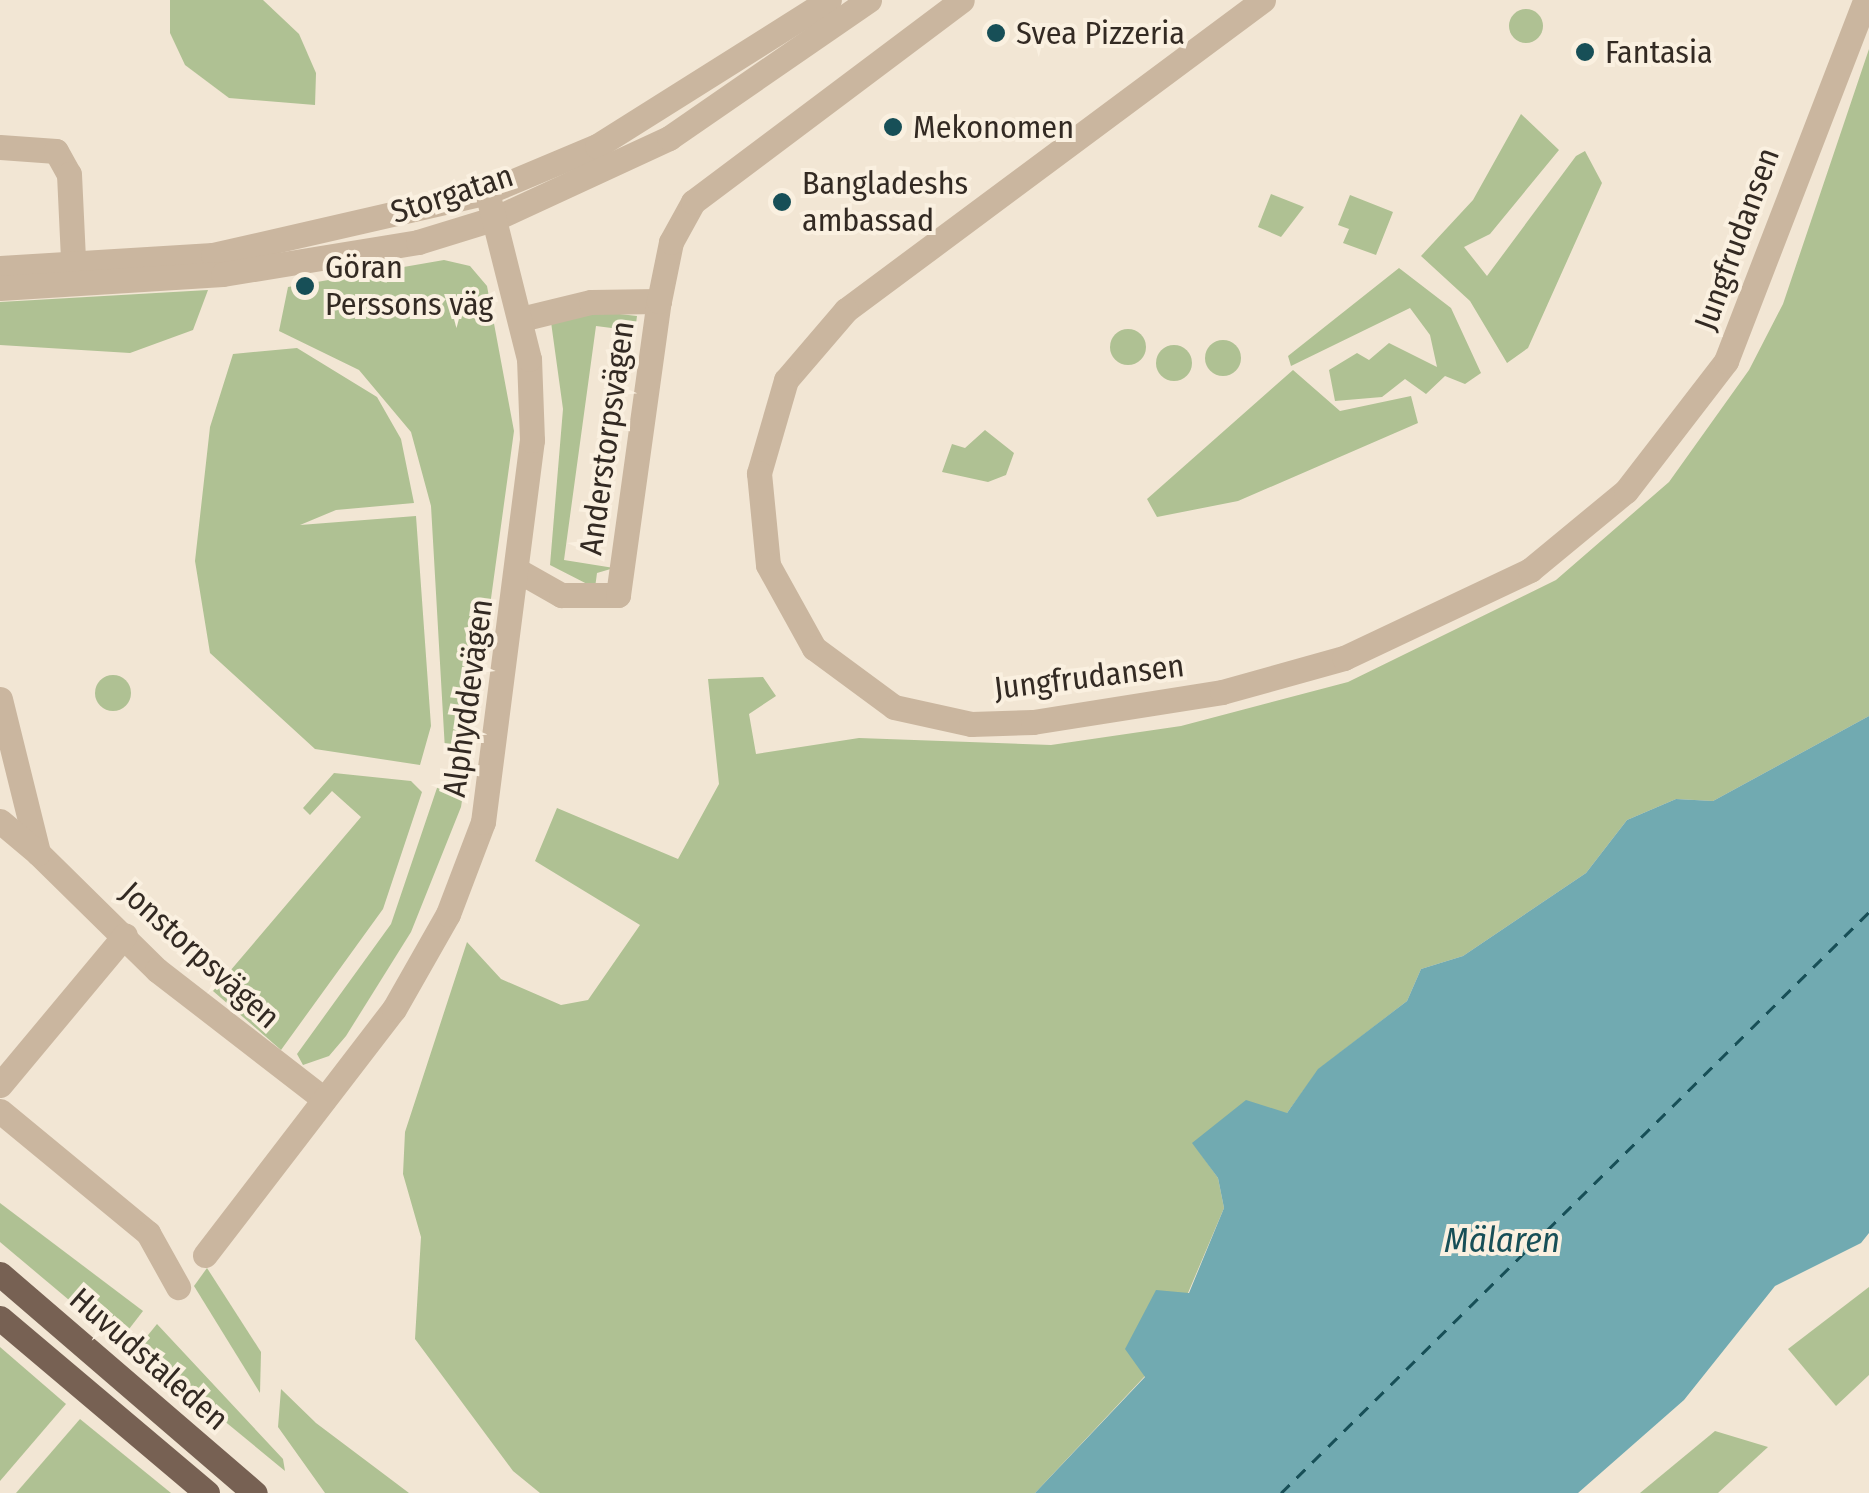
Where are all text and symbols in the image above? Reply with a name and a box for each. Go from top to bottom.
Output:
place label: Svea Pizzeria [1016,14,1185,52]
marker: Svea Pizzeria [985,22,1007,44]
place label: Fantasia [1605,33,1713,71]
marker: Fantasia [1574,41,1596,63]
place label: Mekonomen [913,108,1074,146]
marker: Mekonomen [882,116,904,138]
street label: Jungfrudansen [1686,143,1788,335]
street label: Storgatan [386,156,518,232]
place label: Bangladeshs ambassad [802,165,968,240]
marker: Bangladeshs ambassad [771,191,793,213]
place label: Göran Perssons väg [325,249,493,324]
marker: Göran Perssons väg [294,275,316,297]
street label: Anderstorpsvägen [572,319,642,557]
street label: Alphyddevägen [435,597,501,799]
street label: Jungfrudansen [992,646,1186,708]
street label: Jonstorpsvägen [113,874,287,1036]
water label: Mälaren [1444,1219,1560,1261]
street label: Huvudstaleden [62,1280,236,1438]

